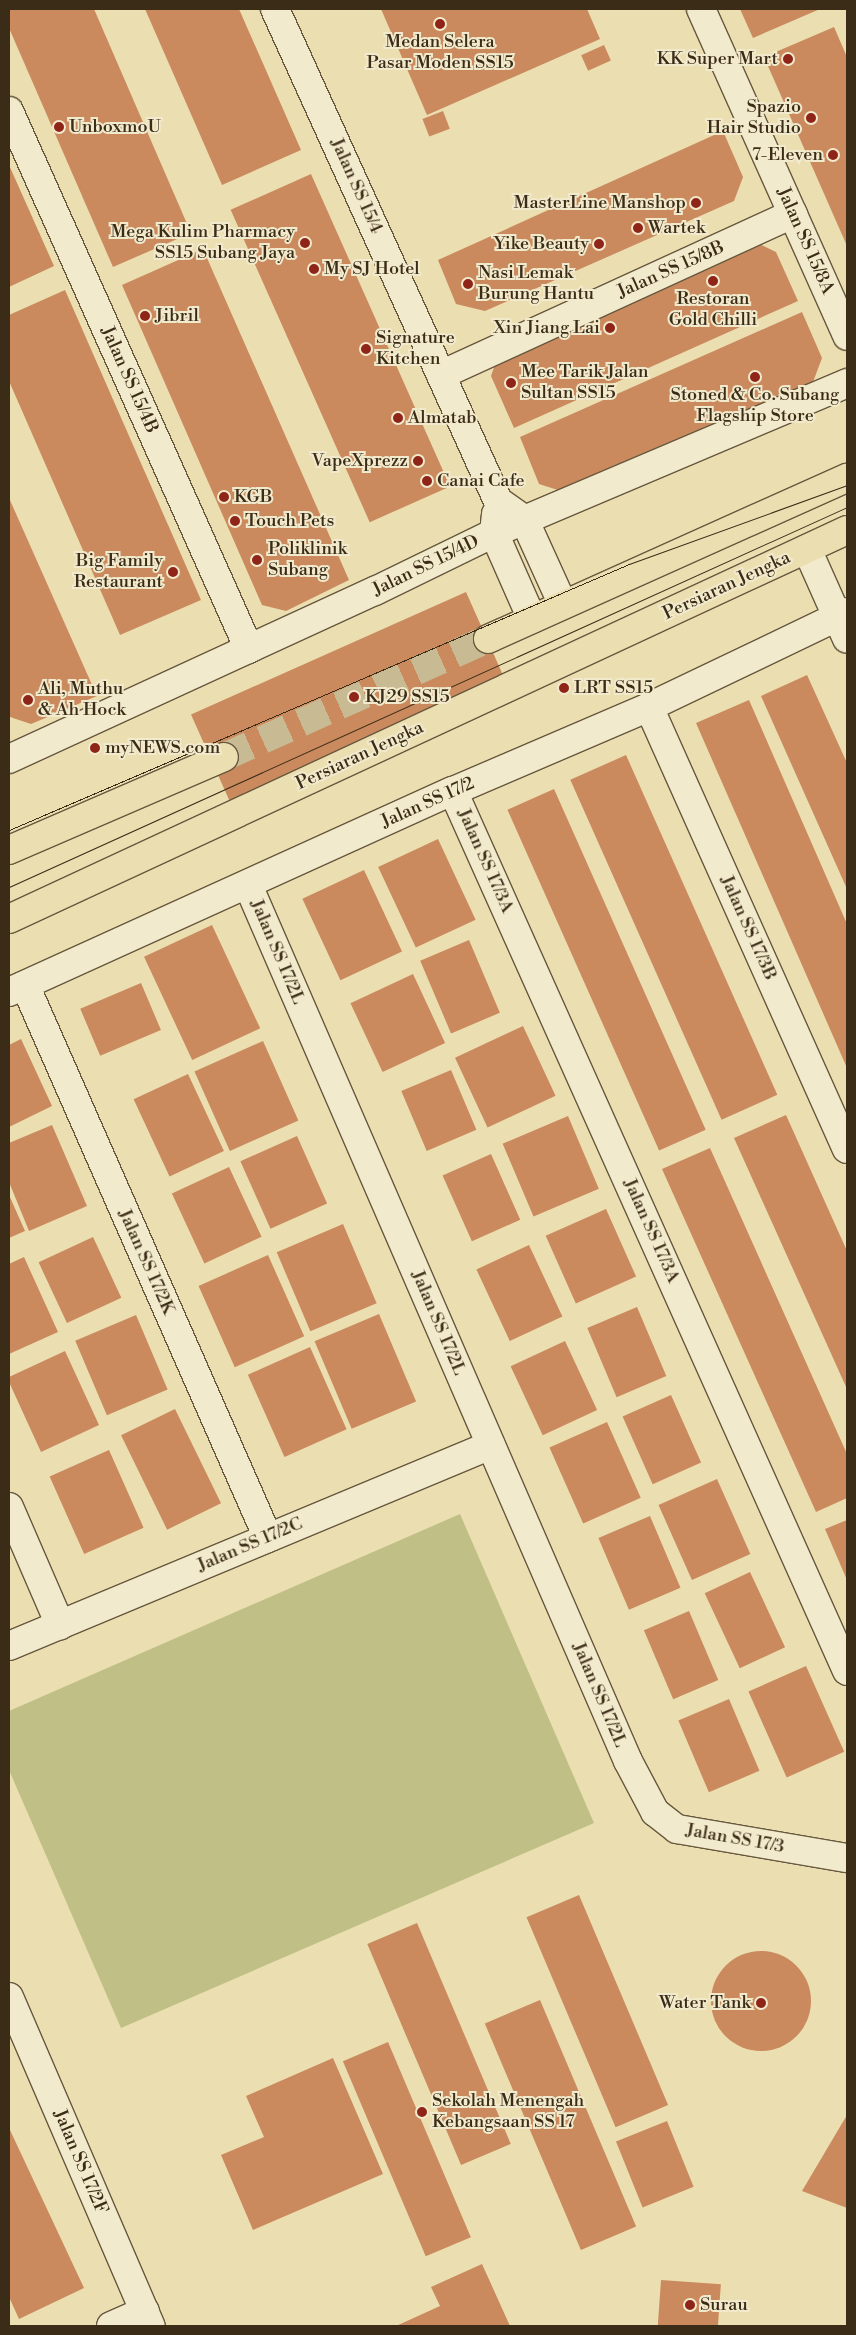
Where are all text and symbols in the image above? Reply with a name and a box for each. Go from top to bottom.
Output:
marker: Medan Selera Pasar Moden SS15 [434,18,446,30]
place label: Medan Selera Pasar Moden SS15 [366,32,514,74]
place label: KK Super Mart [657,48,778,70]
marker: KK Super Mart [782,53,794,65]
place label: Spazio Hair Studio [707,97,801,140]
marker: Spazio Hair Studio [805,112,817,124]
place label: UnboxmoU [69,116,161,138]
marker: UnboxmoU [53,121,65,133]
street label: Jalan SS 15/4 [325,135,387,237]
place label: 7-Eleven [752,144,823,166]
marker: 7-Eleven [827,149,839,161]
street label: Jalan SS 15/8A [772,184,838,298]
place label: MasterLine Manshop [514,192,686,214]
marker: MasterLine Manshop [690,197,702,209]
place label: Wartek [648,217,705,239]
place label: Mega Kulim Pharmacy SS15 Subang Jaya [110,222,295,264]
marker: Wartek [632,222,644,234]
place label: Yike Beauty [494,233,589,255]
marker: Mega Kulim Pharmacy SS15 Subang Jaya [299,237,311,249]
street label: Jalan SS 15/8B [614,237,728,303]
marker: Yike Beauty [593,238,605,250]
place label: My SJ Hotel [324,258,420,280]
marker: My SJ Hotel [308,263,320,275]
place label: Nasi Lemak Burung Hantu [478,263,594,306]
marker: Restoran Gold Chilli [707,275,719,287]
marker: Nasi Lemak Burung Hantu [462,278,474,290]
place label: Restoran Gold Chilli [669,289,757,332]
place label: Jibril [155,305,199,327]
marker: Jibril [139,310,151,322]
place label: Xin Jiang Lai [493,317,600,339]
marker: Xin Jiang Lai [604,322,616,334]
street label: Jalan SS 15/4B [96,323,162,437]
place label: Signature Kitchen [376,328,455,370]
marker: Signature Kitchen [360,343,372,355]
place label: Mee Tarik Jalan Sultan SS15 [521,362,649,404]
marker: Stoned & Co. Subang Flagship Store [749,371,761,383]
marker: Mee Tarik Jalan Sultan SS15 [505,377,517,389]
place label: Stoned & Co. Subang Flagship Store [671,385,839,428]
place label: Almatab [408,407,477,429]
marker: Almatab [392,412,404,424]
place label: VapeXprezz [312,450,408,472]
marker: VapeXprezz [412,455,424,467]
place label: Canai Cafe [437,470,525,492]
marker: Canai Cafe [421,475,433,487]
place label: KGB [234,486,272,508]
marker: KGB [218,491,230,503]
place label: Touch Pets [245,510,334,532]
marker: Touch Pets [229,515,241,527]
street label: Jalan SS 15/4D [369,531,483,601]
place label: Poliklinik Subang [268,539,347,582]
street label: Persiaran Jengka [660,547,794,625]
place label: Big Family Restaurant [74,551,163,594]
marker: Poliklinik Subang [250,553,264,567]
marker: Big Family Restaurant [167,566,179,578]
place label: LRT SS15 [574,677,653,699]
place label: Ali, Muthu & Ah Hock [38,679,126,722]
marker: LRT SS15 [558,682,570,694]
place label: KJ29 SS15 [365,686,450,708]
marker: KJ29 SS15 [347,690,361,704]
marker: Ali, Muthu & Ah Hock [22,694,34,706]
street label: Persiaran Jengka [293,717,427,795]
place label: myNEWS.com [105,737,220,759]
marker: myNEWS.com [89,742,101,754]
street label: Jalan SS 17/2 [378,773,478,833]
street label: Jalan SS 17/3A [452,806,518,916]
street label: Jalan SS 17/3B [715,872,781,984]
street label: Jalan SS 17/2L [245,896,309,1008]
street label: Jalan SS 17/3A [618,1176,684,1286]
street label: Jalan SS 17/2K [113,1206,179,1318]
street label: Jalan SS 17/2L [406,1267,470,1379]
street label: Jalan SS 17/2C [194,1513,306,1577]
street label: Jalan SS 17/2L [567,1639,631,1751]
street label: Jalan SS 17/3 [684,1820,786,1858]
place label: Water Tank [659,1992,751,2014]
marker: Water Tank [755,1997,767,2009]
place label: Sekolah Menengah Kebangsaan SS 17 [432,2091,584,2134]
street label: Jalan SS 17/2F [48,2106,112,2218]
marker: Sekolah Menengah Kebangsaan SS 17 [416,2106,428,2118]
place label: Surau [700,2294,748,2316]
marker: Surau [684,2299,696,2311]

